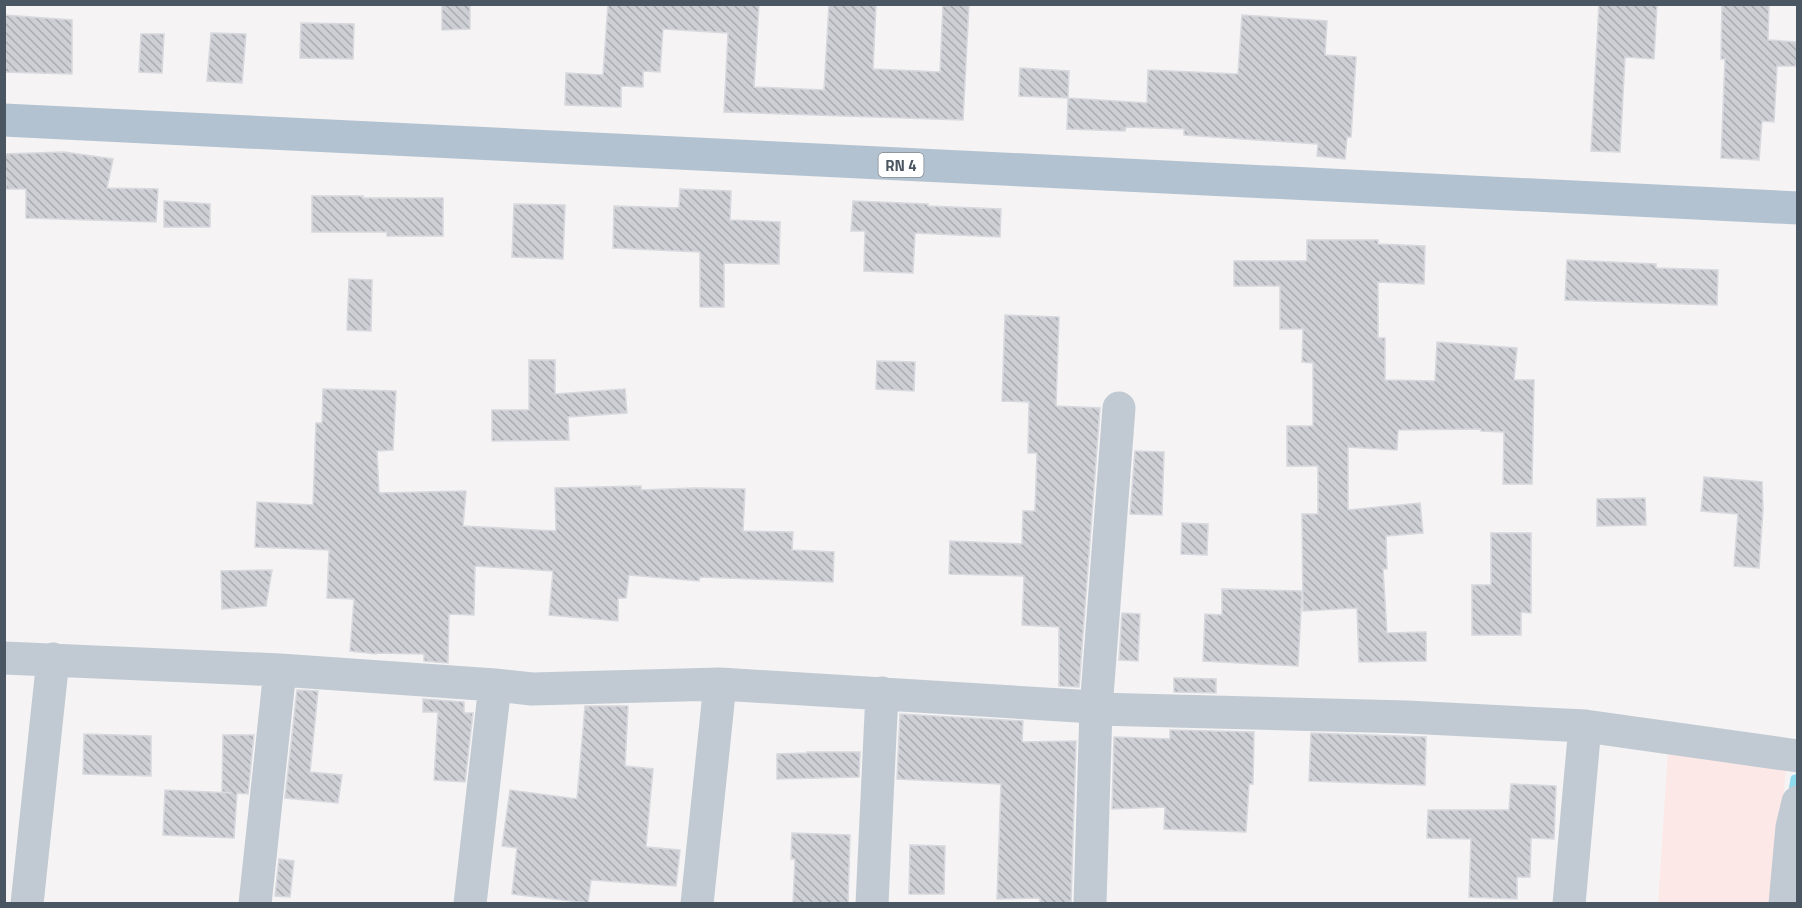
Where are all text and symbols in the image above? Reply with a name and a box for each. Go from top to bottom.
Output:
road number: RN 4 [878,153,924,177]

